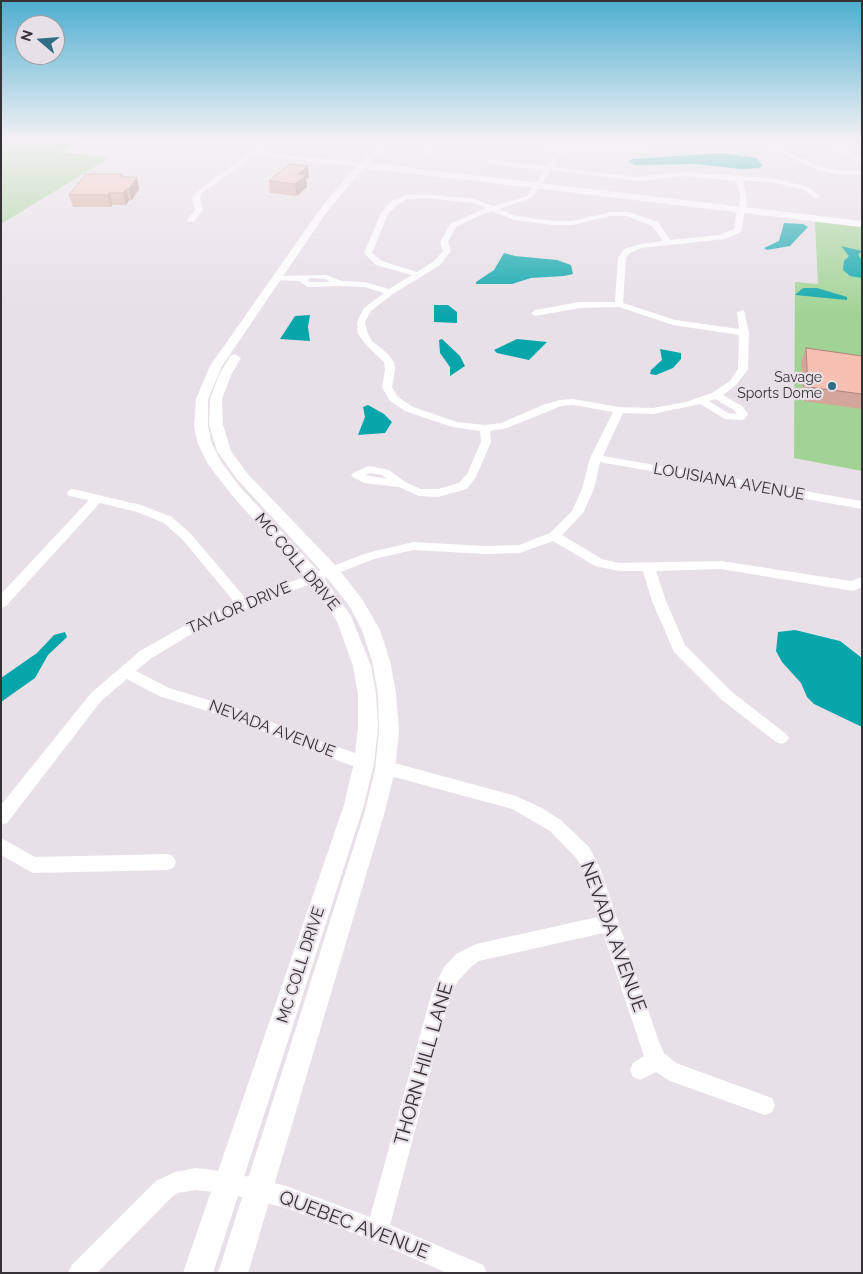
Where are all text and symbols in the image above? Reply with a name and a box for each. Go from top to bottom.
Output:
north arrow [15,15,65,65]
text: N [17,28,36,43]
place label: Savage Sports Dome [737,370,822,402]
marker: Savage Sports Dome [826,380,838,392]
street label: LOUISIANA AVENUE [652,459,806,505]
street label: MC COLL DRIVE [251,509,343,615]
street label: TAYLOR DRIVE [184,578,294,638]
street label: NEVADA AVENUE [206,696,338,762]
street label: NEVADA AVENUE [575,859,651,1015]
street label: MC COLL DRIVE [273,904,329,1026]
street label: THORN HILL LANE [390,980,458,1148]
street label: QUEBEC AVENUE [276,1186,432,1264]

